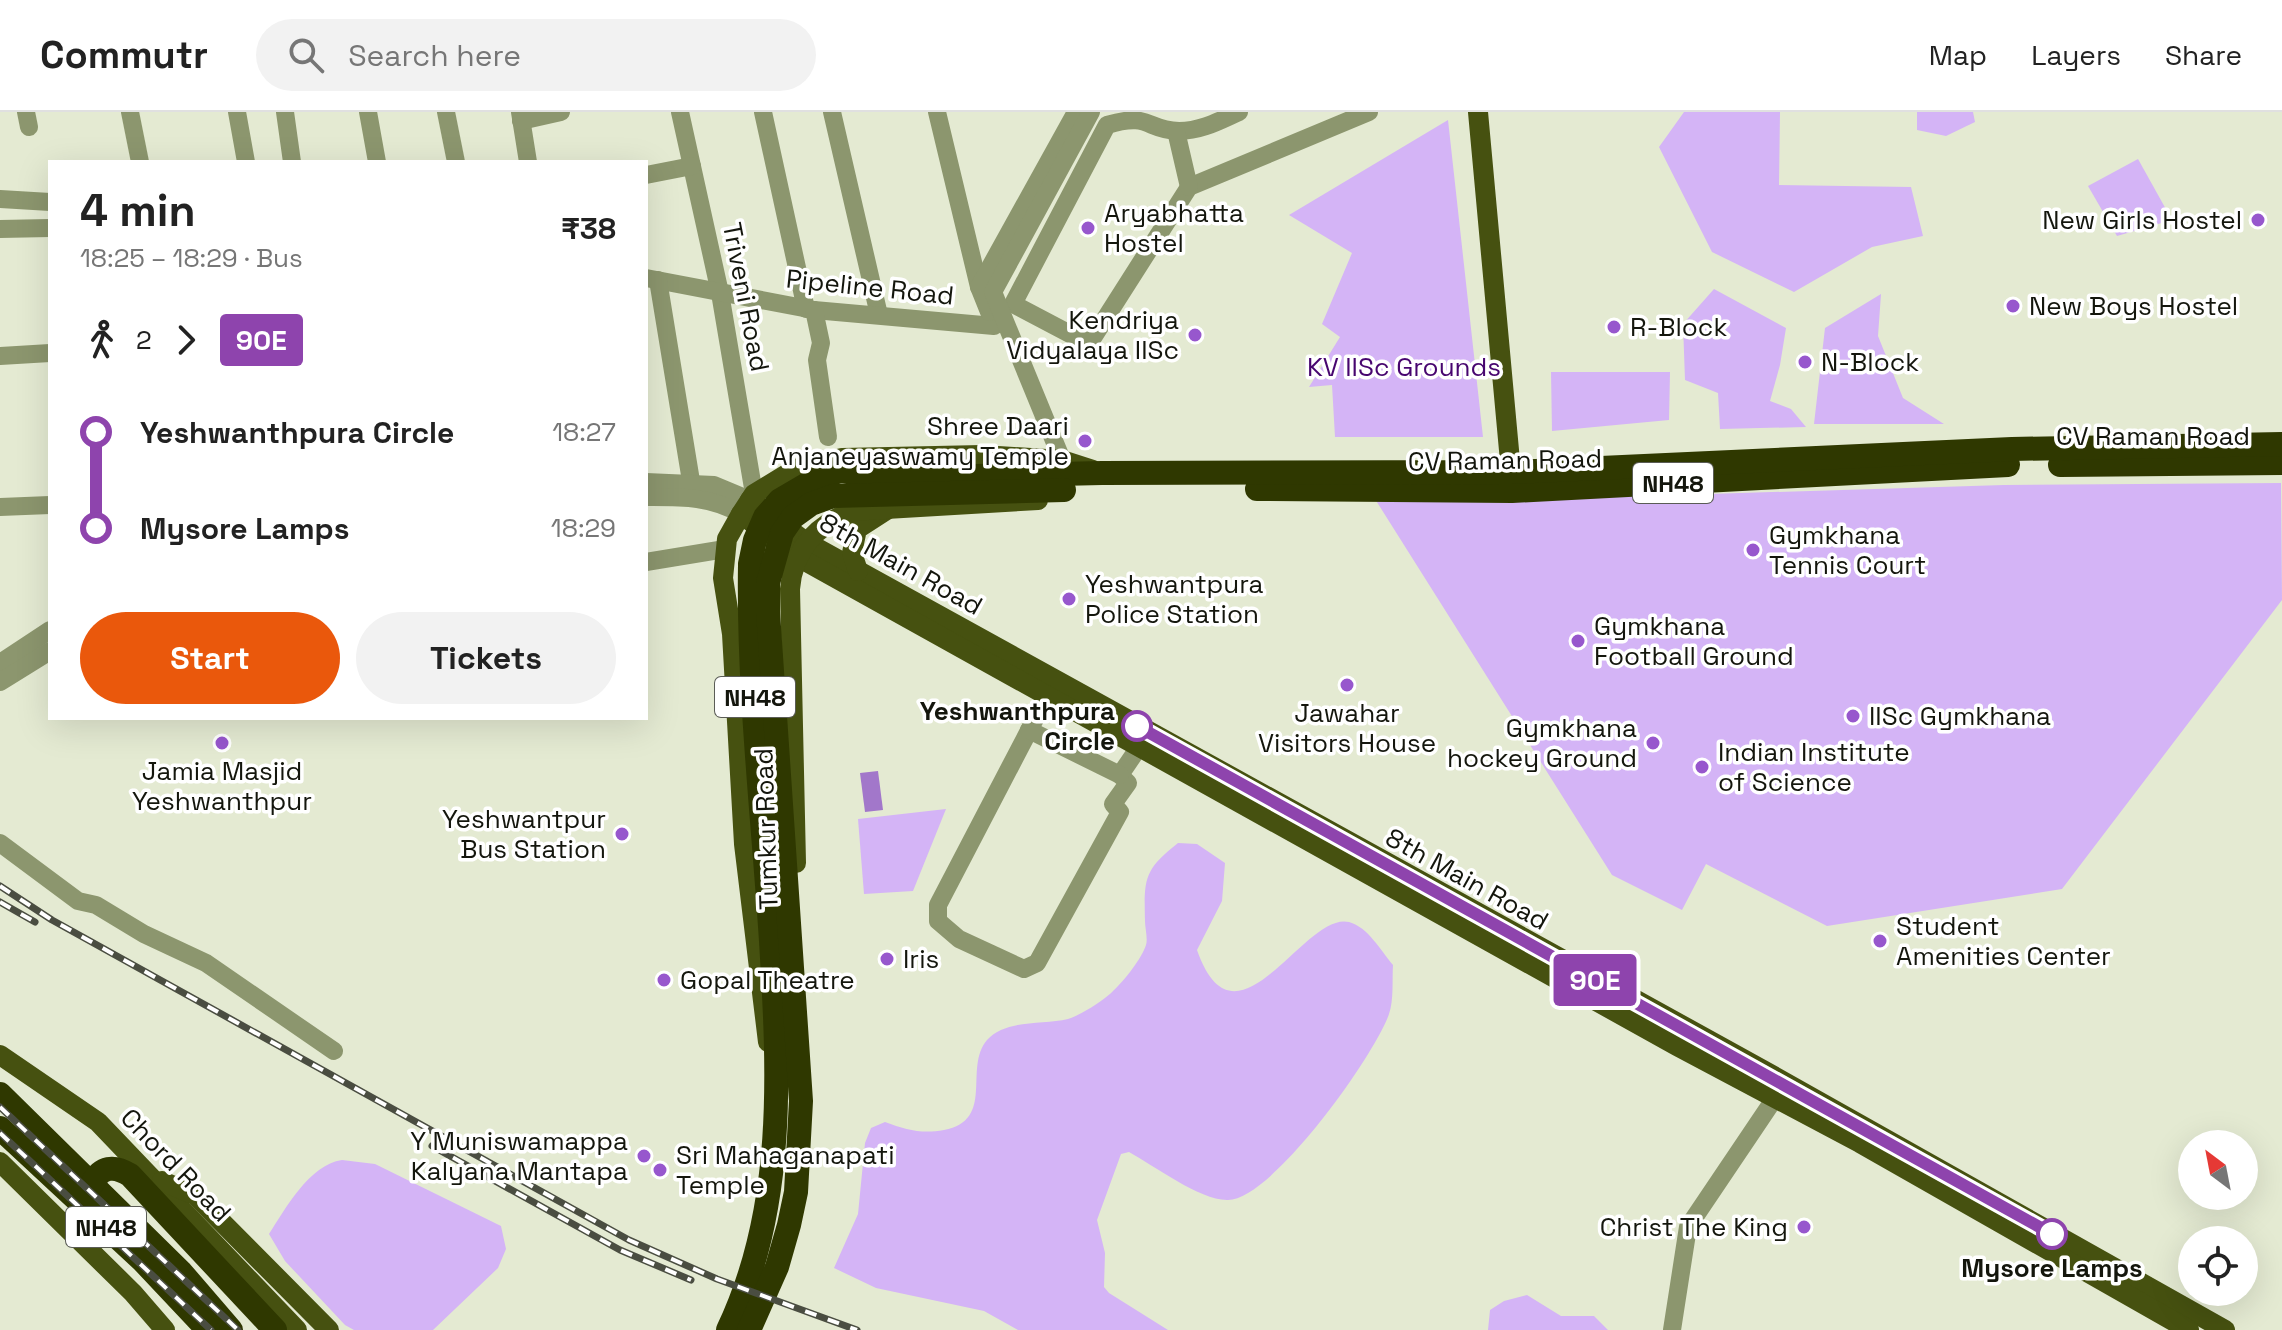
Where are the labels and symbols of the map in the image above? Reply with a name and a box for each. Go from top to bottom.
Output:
place label: Aryabhatta Hostel [1104,196,1244,260]
place label: New Girls Hostel [2042,203,2242,237]
marker: New Girls Hostel [2249,211,2267,229]
marker: Aryabhatta Hostel [1079,219,1097,237]
street label: Triveni Road [715,220,777,374]
street label: Pipeline Road [784,261,956,313]
place label: New Boys Hostel [2029,289,2238,323]
marker: New Boys Hostel [2004,297,2022,315]
place label: Kendriya Vidyalaya IISc [1006,303,1179,367]
place label: R-Block [1630,310,1727,344]
marker: R-Block [1605,318,1623,336]
marker: Kendriya Vidyalaya IISc [1186,326,1204,344]
place label: N-Block [1821,345,1919,379]
park label: KV IISc Grounds [1307,350,1501,384]
marker: N-Block [1796,353,1814,371]
place label: Shree Daari Anjaneyaswamy Temple [771,409,1069,473]
street label: CV Raman Road [2056,419,2250,453]
marker: Shree Daari Anjaneyaswamy Temple [1076,432,1094,450]
street label: CV Raman Road [1408,441,1602,479]
road number: NH48 [1633,463,1713,503]
street label: 8th Main Road [814,505,988,623]
place label: Gymkhana Tennis Court [1769,518,1926,582]
marker: Gymkhana Tennis Court [1744,541,1762,559]
place label: Yeshwantpura Police Station [1085,567,1264,631]
marker: Yeshwantpura Police Station [1060,590,1078,608]
place label: Gymkhana Football Ground [1594,609,1794,673]
marker: Gymkhana Football Ground [1569,632,1587,650]
marker: Jawahar Visitors House [1338,676,1356,694]
road number: NH48 [715,677,795,717]
place label: Yeshwanthpura Circle [920,694,1115,758]
place label: Jawahar Visitors House [1258,696,1436,760]
place label: IISc Gymkhana [1869,699,2051,733]
marker: IISc Gymkhana [1844,707,1862,725]
marker: Yeshwanthpura Circle [1122,711,1152,741]
place label: Gymkhana hockey Ground [1447,711,1637,775]
marker: Jamia Masjid Yeshwanthpur [213,734,231,752]
marker: Gymkhana hockey Ground [1644,734,1662,752]
place label: Indian Institute of Science [1718,735,1910,799]
street label: Tumkur Road [746,748,786,910]
place label: Jamia Masjid Yeshwanthpur [132,754,312,818]
marker: Indian Institute of Science [1693,758,1711,776]
place label: Yeshwantpur Bus Station [442,802,606,866]
street label: 8th Main Road [1380,820,1554,938]
marker: Yeshwantpur Bus Station [613,825,631,843]
place label: Student Amenities Center [1896,909,2111,973]
marker: Student Amenities Center [1871,932,1889,950]
place label: Iris [903,942,939,976]
marker: Iris [878,950,896,968]
line badge: 90E [1549,954,1641,1006]
place label: Gopal Theatre [680,963,855,997]
marker: Gopal Theatre [655,971,673,989]
street label: Chord Road [113,1101,239,1229]
place label: Y Muniswamappa Kalyana Mantapa [410,1124,628,1188]
north arrow [2178,1130,2258,1210]
place label: Sri Mahaganapati Temple [676,1138,895,1202]
marker: Y Muniswamappa Kalyana Mantapa [635,1147,653,1165]
marker: Sri Mahaganapati Temple [651,1161,669,1179]
road number: NH48 [66,1207,146,1247]
place label: Christ The King [1600,1210,1788,1244]
marker: Christ The King [1795,1218,1813,1236]
marker: Mysore Lamps [2037,1219,2067,1249]
place label: Mysore Lamps [1961,1251,2143,1285]

